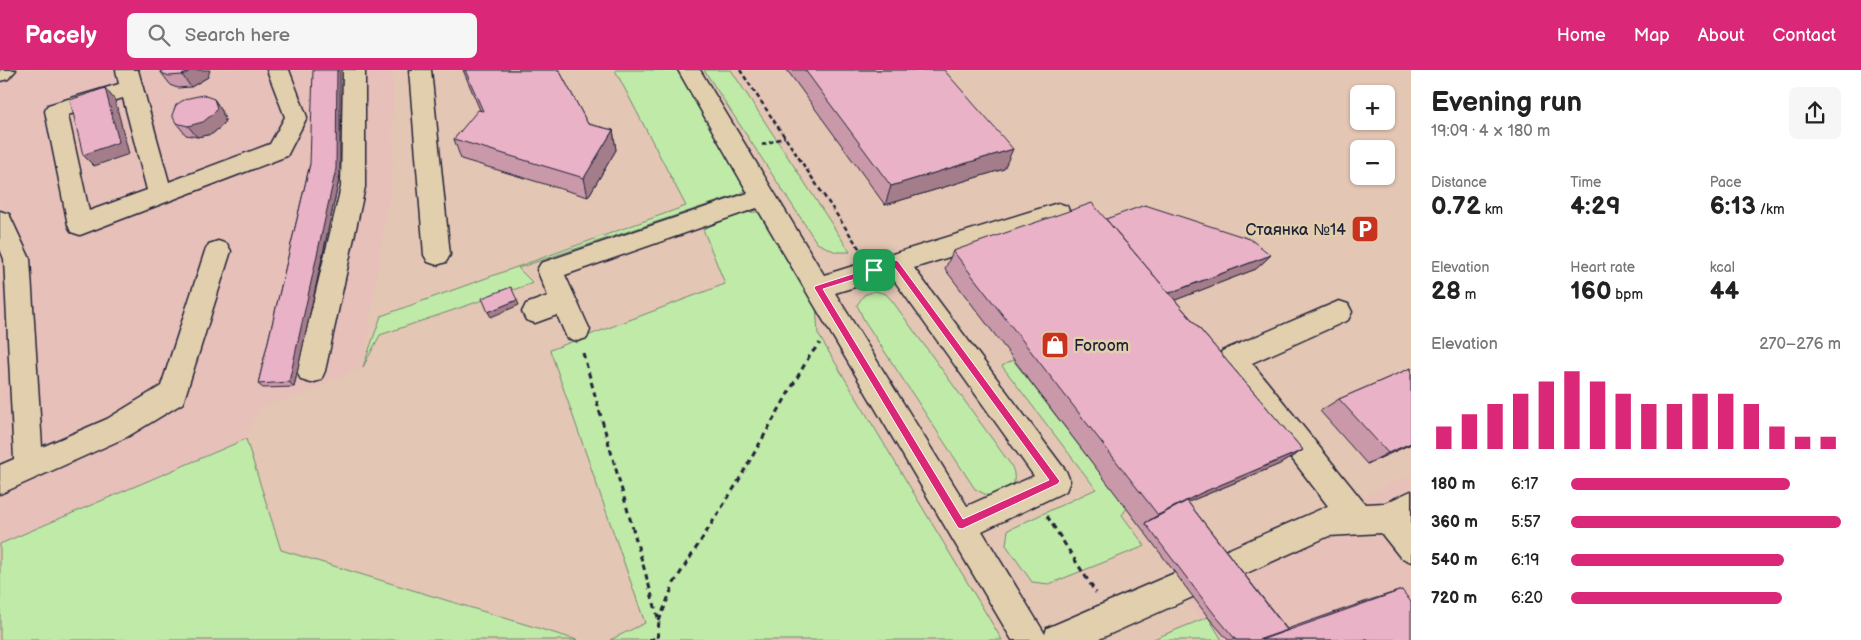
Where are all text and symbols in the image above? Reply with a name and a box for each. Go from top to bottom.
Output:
search box [127,13,477,58]
text: Pacely [25,21,97,50]
icon: search [145,21,173,49]
text: Search here [185,24,290,47]
text: Home [1557,25,1606,46]
text: Map [1634,25,1670,46]
text: About [1698,25,1745,46]
text: Contact [1773,25,1836,46]
map controls [1350,85,1395,185]
button: + [1350,85,1395,130]
text: Evening run [1431,86,1582,119]
button: share [1789,87,1841,139]
text: 19:09 · 4 × 180 m [1431,122,1550,141]
button: − [1350,140,1395,185]
text: Distance [1431,174,1487,191]
text: Time [1570,174,1601,191]
text: Pace [1710,174,1742,191]
text: 0.72 [1431,191,1481,222]
text: 4:29 [1570,191,1621,222]
text: 6:13 [1710,191,1756,222]
text: km [1481,201,1503,218]
text: /km [1756,201,1784,218]
parking icon: Стаянка №14 [1350,214,1380,244]
place label: Стаянка №14 [1246,221,1346,240]
pin [853,249,895,291]
icon: arrive [860,256,888,284]
text: Elevation [1431,259,1489,276]
text: Heart rate [1570,259,1635,276]
text: kcal [1710,259,1735,276]
text: 28 [1431,276,1461,307]
text: 160 [1570,276,1612,307]
text: 44 [1710,276,1739,307]
text: m [1461,286,1476,303]
text: bpm [1612,286,1643,303]
shop icon: Foroom [1040,330,1070,360]
text: Elevation [1431,335,1498,354]
text: 270–276 m [1759,335,1841,354]
place label: Foroom [1074,337,1129,356]
text: 180 m [1431,475,1475,494]
text: 6:17 [1511,475,1538,494]
text: 360 m [1431,513,1478,532]
text: 5:57 [1511,513,1540,532]
text: 540 m [1431,551,1478,570]
text: 6:19 [1511,551,1539,570]
text: 720 m [1431,589,1477,608]
text: 6:20 [1511,589,1543,608]

